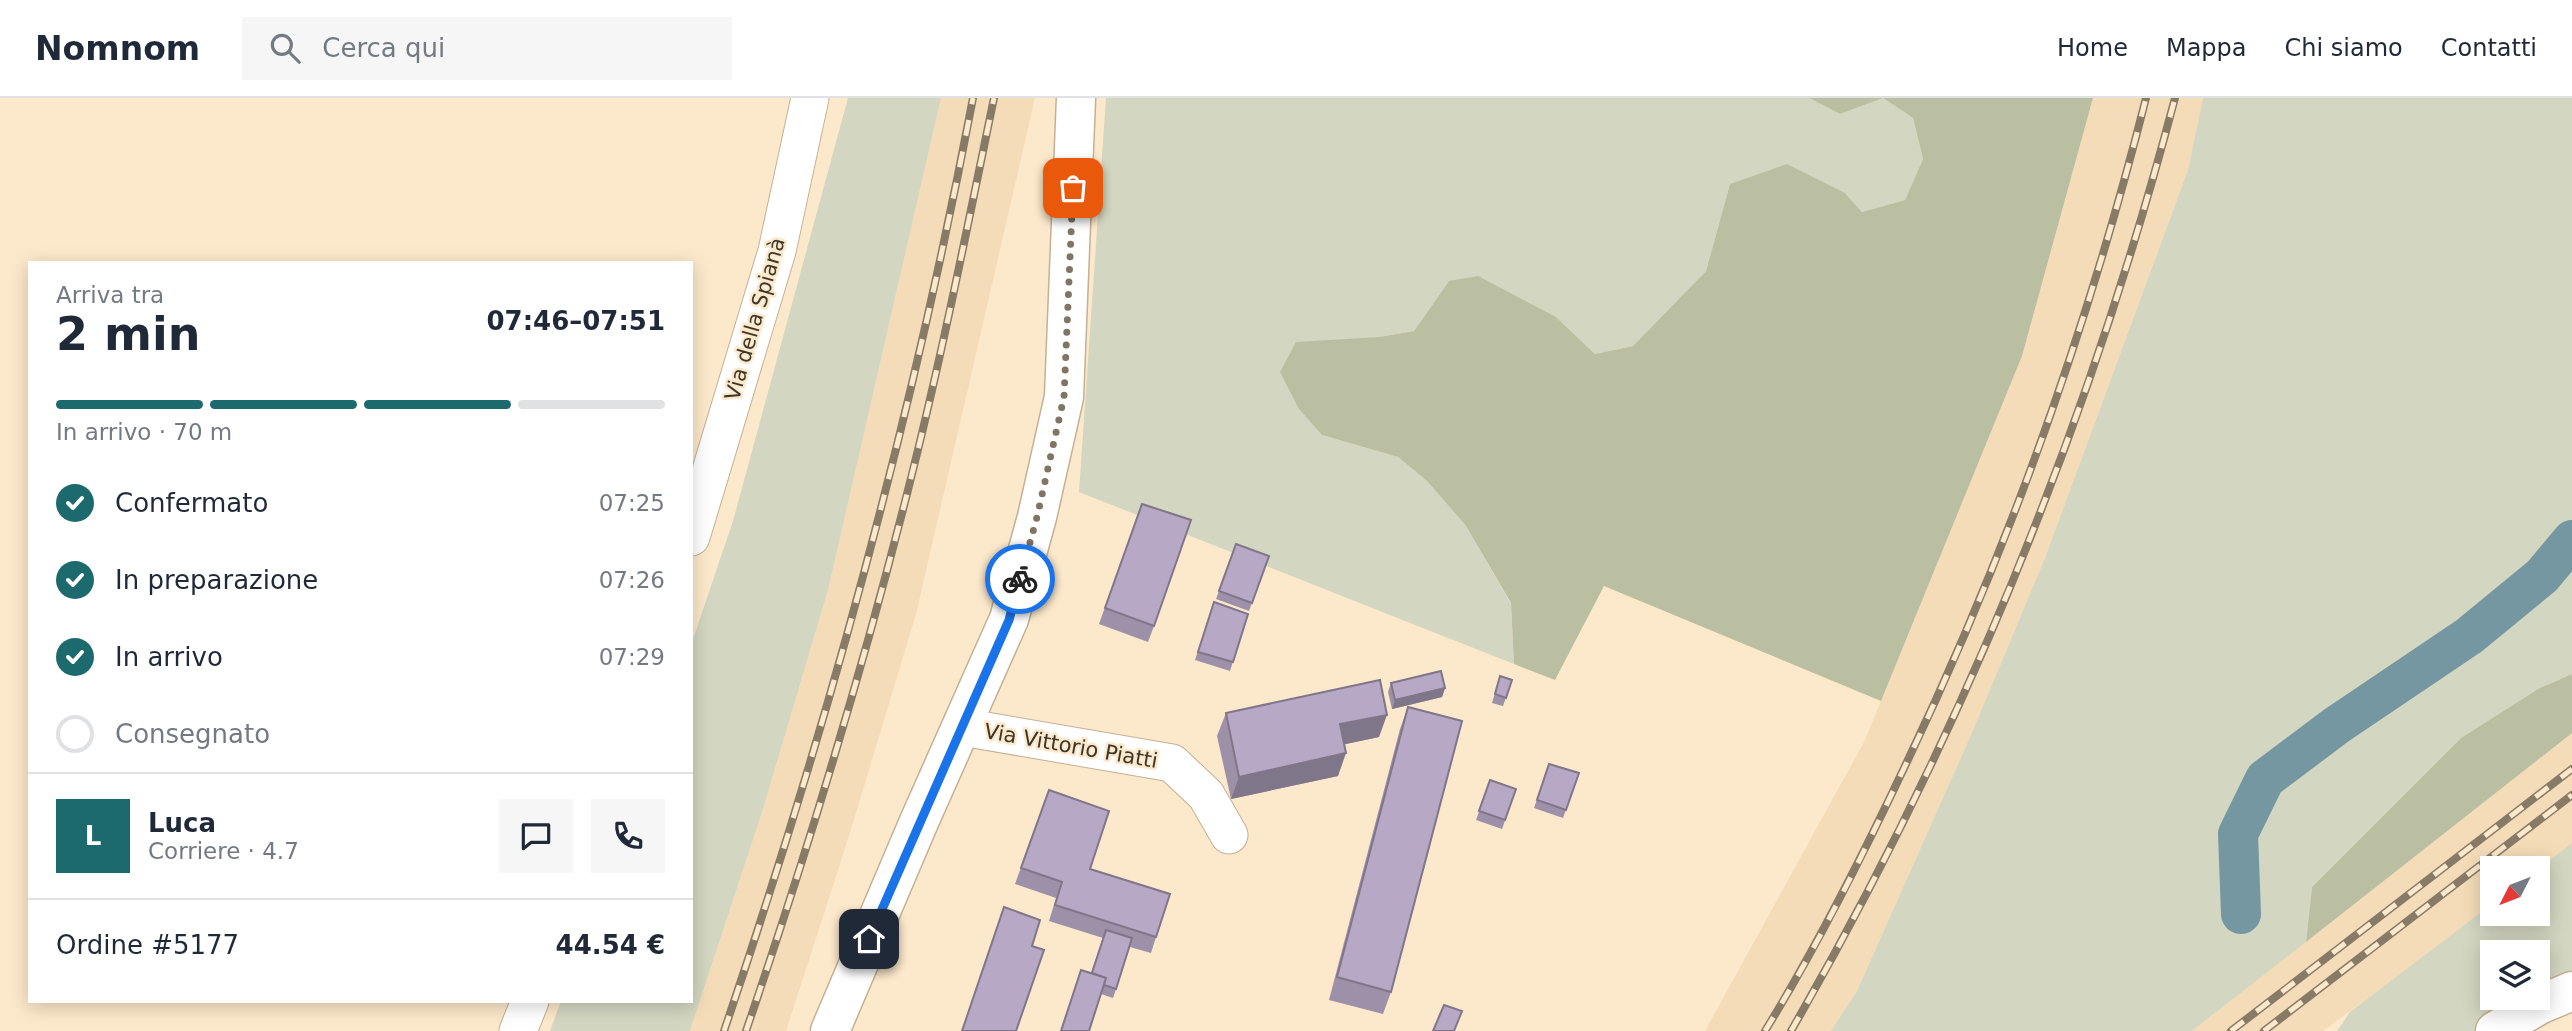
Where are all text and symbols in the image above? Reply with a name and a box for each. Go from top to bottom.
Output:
search box [242,17,732,80]
text: Nomnom [35,29,200,68]
icon: search [266,29,304,67]
text: Cerca qui [322,33,445,63]
text: Home [2057,34,2128,62]
text: Mappa [2166,34,2247,62]
text: Chi siamo [2285,34,2403,62]
text: Contatti [2441,34,2537,62]
pin [1043,158,1103,218]
icon: bag [1054,169,1092,207]
street label: Via della Spianà [720,235,790,403]
text: Arriva tra [56,282,164,308]
text: 07:46–07:51 [486,306,665,336]
text: 2 min [56,307,200,361]
text: In arrivo · 70 m [56,419,232,445]
icon: check [56,484,94,522]
text: Confermato [115,488,268,518]
text: 07:25 [599,490,665,516]
courier [985,544,1055,614]
icon: bike [1001,560,1039,598]
icon: check [56,561,94,599]
text: In preparazione [115,565,318,595]
text: 07:26 [599,567,665,593]
icon: check [56,638,94,676]
text: In arrivo [115,642,223,672]
text: 07:29 [599,644,665,670]
text: Consegnato [115,719,270,749]
street label: Via Vittorio Piatti [982,719,1160,773]
button: chat [499,799,573,873]
button: phone [591,799,665,873]
text: Luca [148,808,216,838]
text: L [85,821,101,851]
text: Corriere · 4.7 [148,838,299,864]
north arrow [2480,856,2550,926]
map controls [2480,856,2550,1010]
pin [839,909,899,969]
icon: home [850,920,888,958]
text: Ordine #5177 [56,930,239,960]
text: 44.54 € [556,930,665,960]
button: layers [2480,940,2550,1010]

